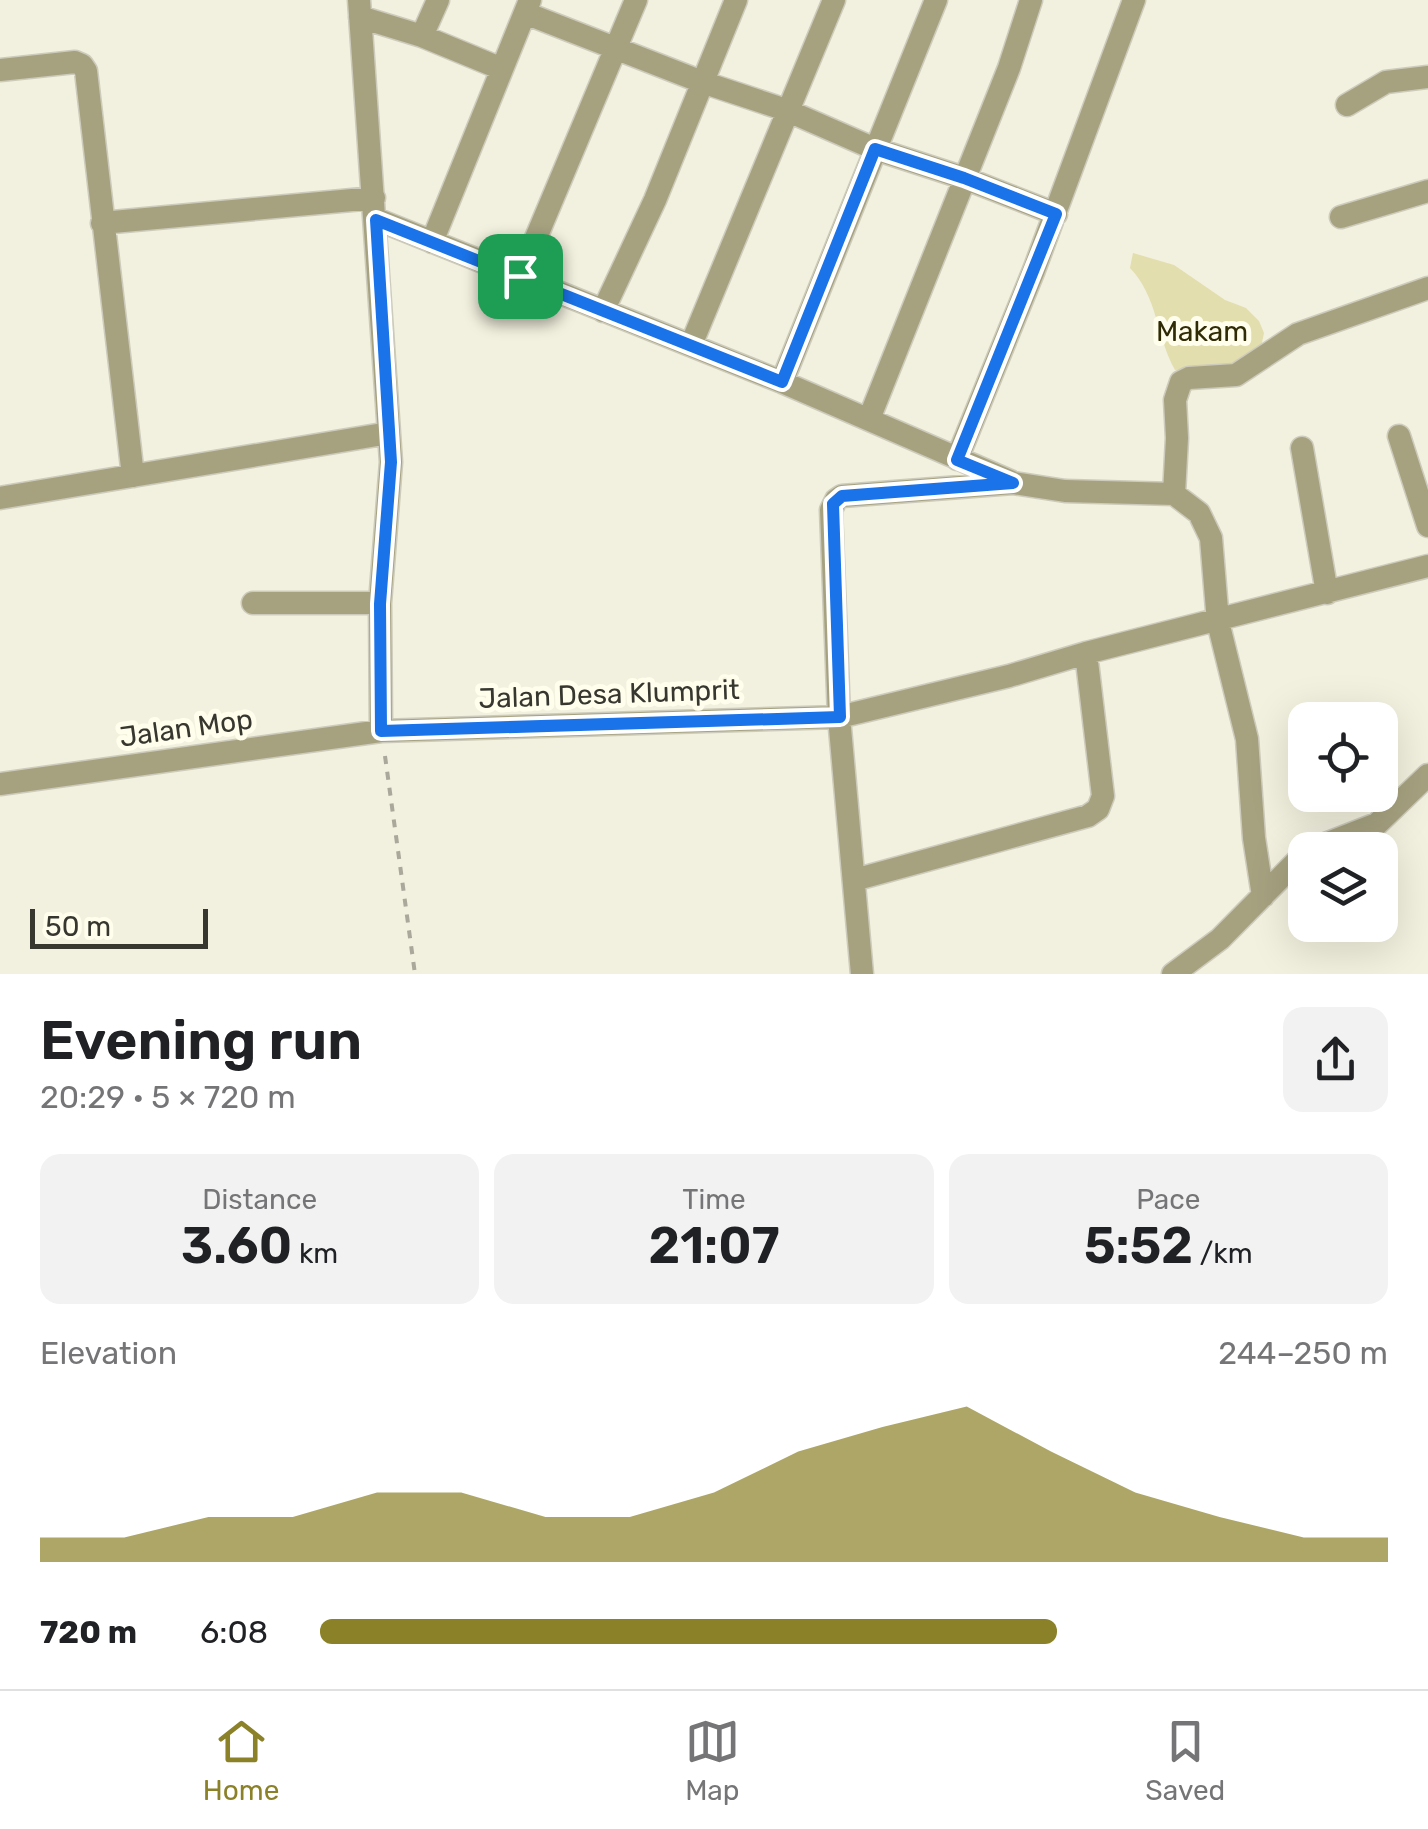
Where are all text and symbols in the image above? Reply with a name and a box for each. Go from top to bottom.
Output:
pin [478,234,563,319]
icon: arrive [493,249,548,304]
park label: Makam [1156,315,1248,348]
street label: Jalan Desa Klumprit [478,673,740,715]
street label: Jalan Mop [117,702,255,754]
map controls [1288,702,1398,942]
button: locate [1288,702,1398,812]
button: layers [1288,832,1398,942]
scale bar [30,904,208,948]
text: 50 m [45,910,111,943]
button: share [1283,1007,1388,1112]
text: Evening run [40,1008,362,1073]
text: 20:29 · 5 × 720 m [40,1078,296,1116]
text: Distance [202,1183,317,1216]
text: Time [682,1183,746,1216]
text: Pace [1136,1183,1200,1216]
text: 3.60 [181,1216,292,1276]
text: 21:07 [648,1216,780,1276]
text: 5:52 [1084,1216,1193,1276]
text: km [292,1237,338,1270]
text: /km [1193,1237,1253,1270]
text: Elevation [40,1334,177,1372]
text: 244–250 m [1218,1334,1388,1372]
text: 720 m [40,1613,137,1651]
text: 6:08 [200,1613,268,1651]
tab: Home [203,1714,279,1807]
tab: Map [685,1714,740,1807]
tab: Saved [1145,1714,1225,1807]

